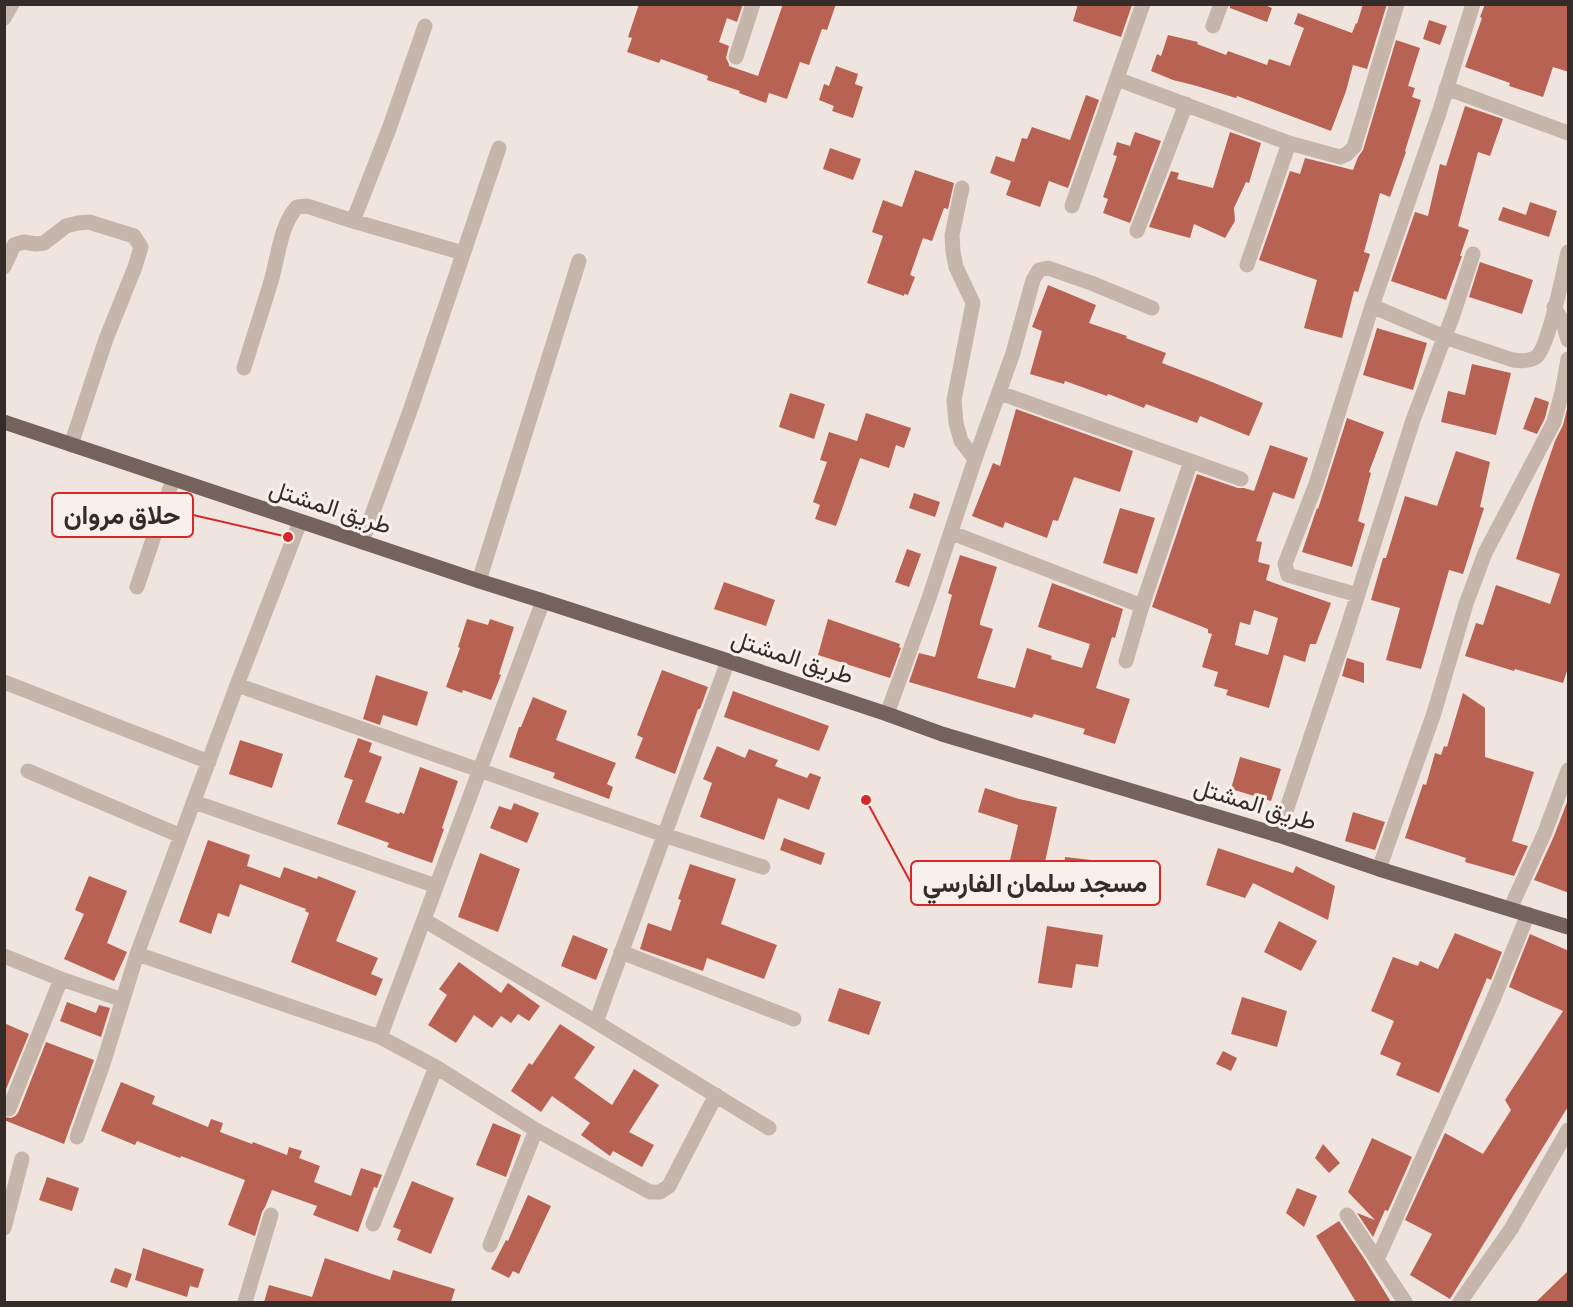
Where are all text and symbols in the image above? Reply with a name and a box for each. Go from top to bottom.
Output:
street label: طريق المشتل [265,477,394,541]
callout: حلاق مروان [52,493,193,537]
text: حلاق مروان [64,503,180,531]
street label: طريق المشتل [727,627,856,691]
street label: طريق المشتل [1190,775,1319,837]
callout: مسجد سلمان الفارسي [911,861,1160,905]
text: مسجد سلمان الفارسي [923,871,1147,905]

